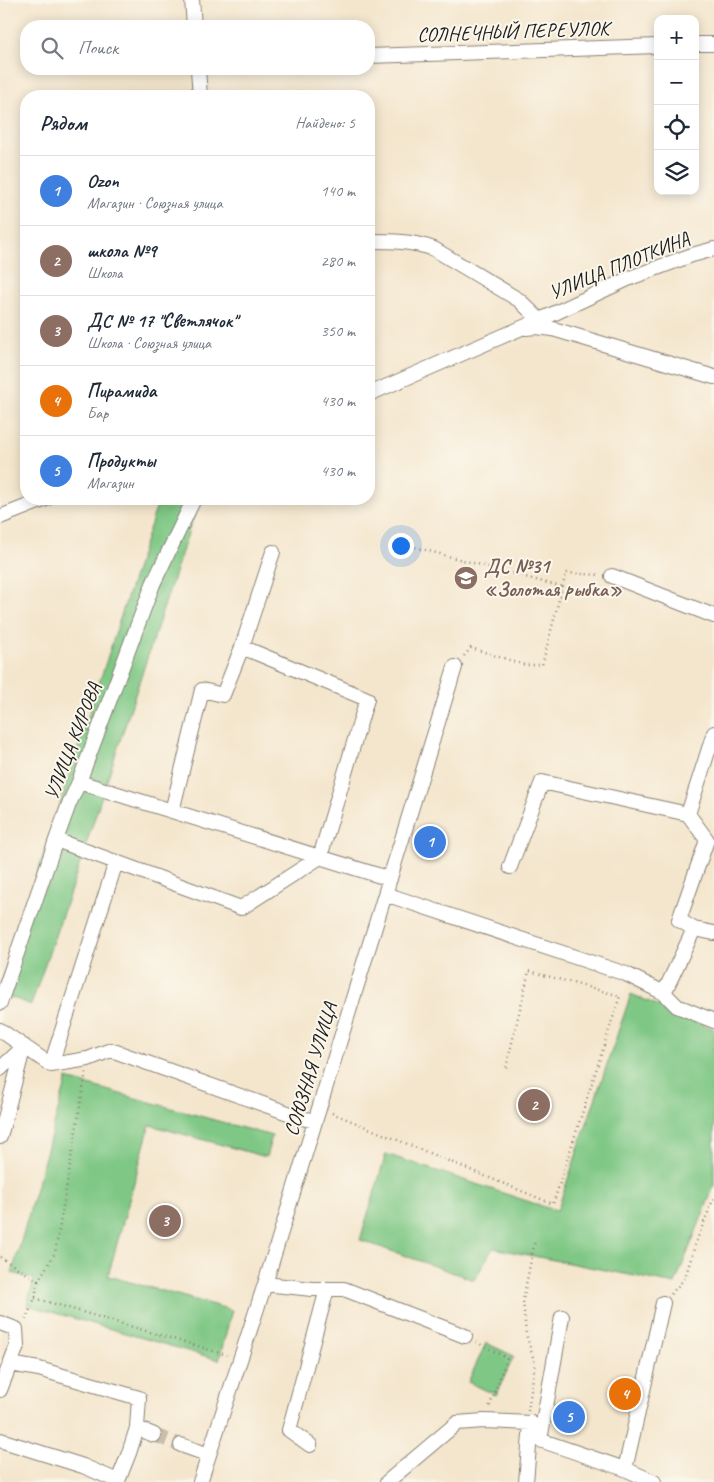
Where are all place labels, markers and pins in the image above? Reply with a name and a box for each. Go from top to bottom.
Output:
place label: ДС №31 «Золотая рыбка» [484,554,623,602]
school or university icon: ДС №31 «Золотая рыбка» [453,565,479,591]
pin: 1 [414,823,446,861]
pin: 2 [518,1086,550,1124]
pin: 3 [149,1202,181,1240]
pin: 4 [609,1375,641,1413]
pin: 5 [553,1398,585,1436]

